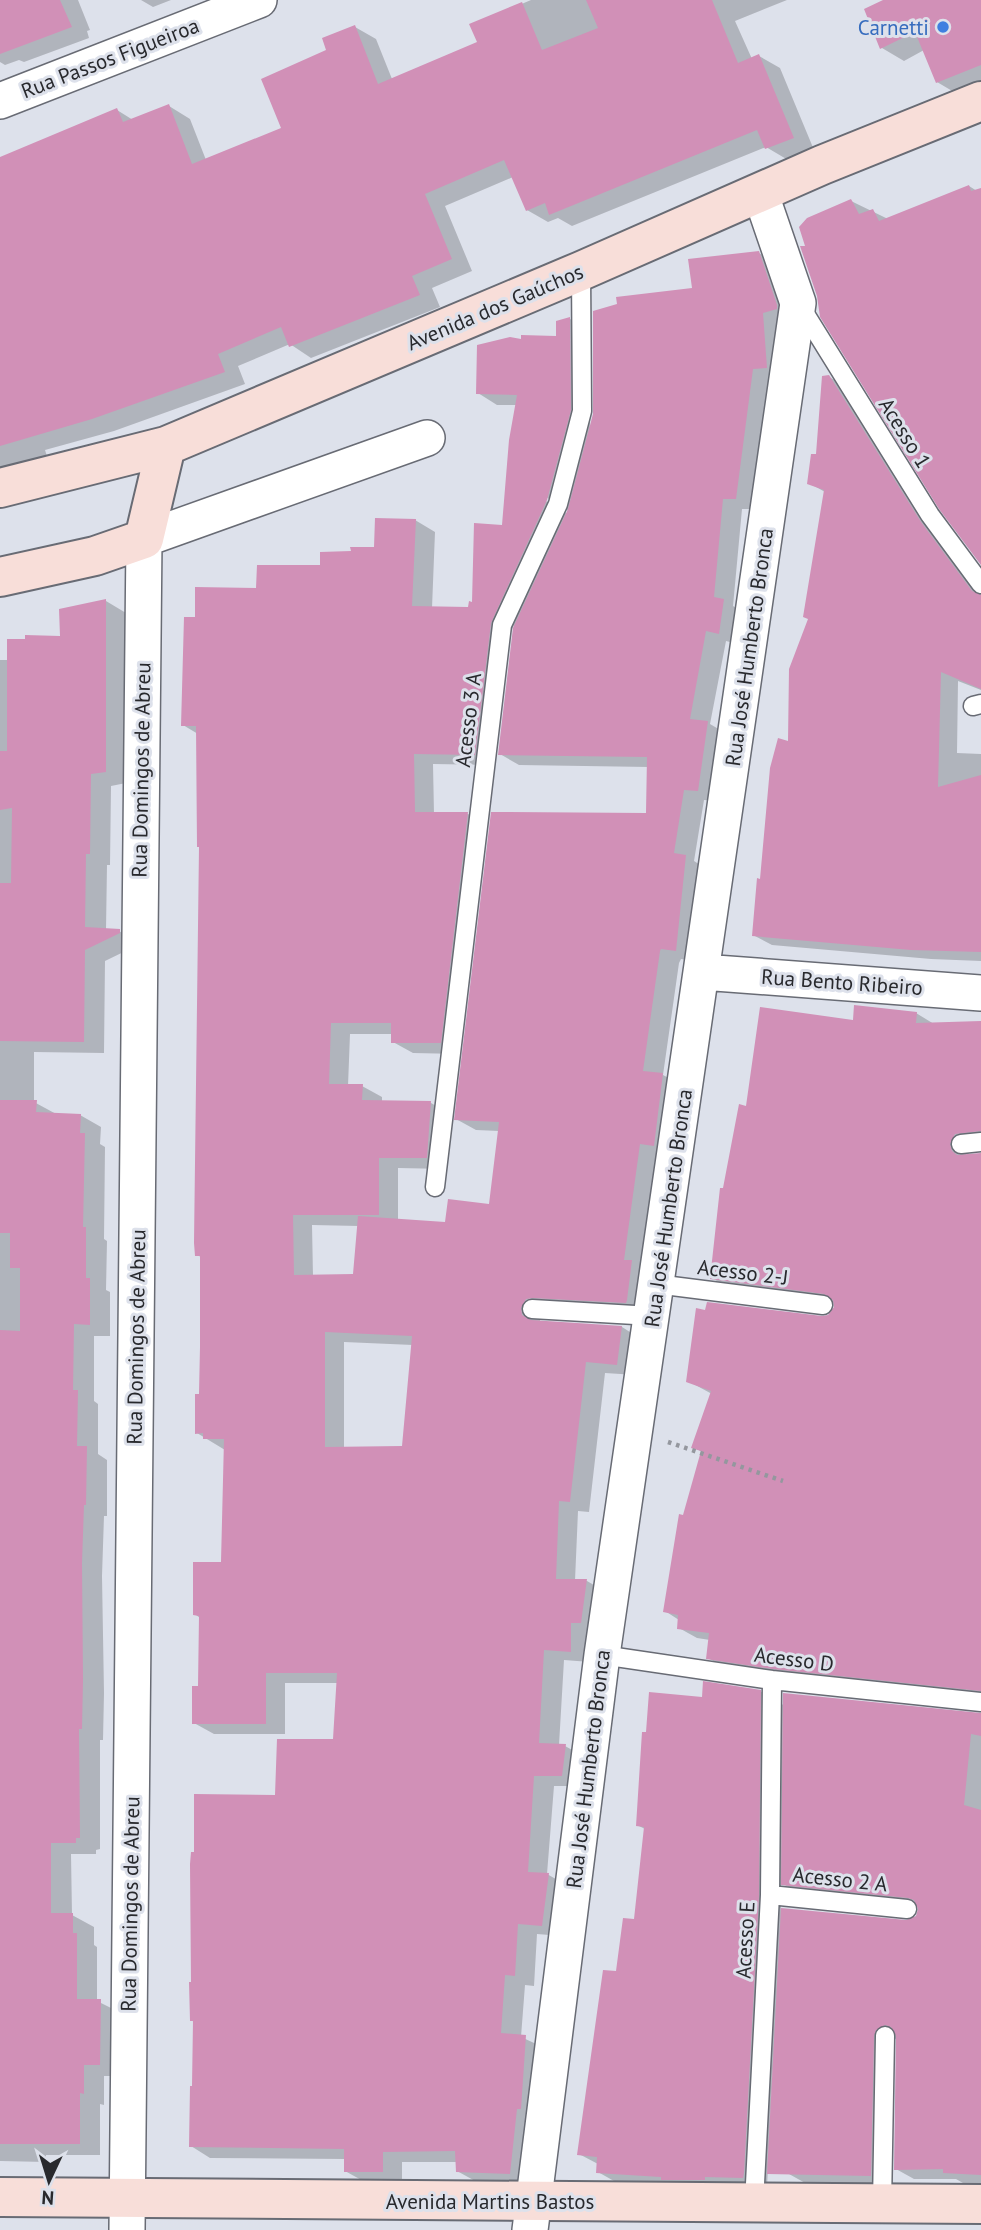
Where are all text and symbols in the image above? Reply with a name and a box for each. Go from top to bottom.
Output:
street label: Rua Passos Figueiroa [17,12,203,104]
place label: Carnetti [858,14,929,41]
marker: Carnetti [935,19,951,35]
street label: Avenida dos Gaúchos [403,258,587,356]
street label: Acesso 1 [873,393,937,473]
street label: Rua José Humberto Bronca [719,526,779,768]
street label: Rua Domingos de Abreu [126,662,156,878]
street label: Acesso 3 A [449,671,487,769]
street label: Rua Bento Ribeiro [760,963,924,1001]
street label: Rua José Humberto Bronca [638,1087,698,1329]
street label: Rua Domingos de Abreu [121,1229,151,1445]
street label: Acesso 2-J [696,1253,790,1291]
street label: Acesso D [753,1641,835,1677]
street label: Rua José Humberto Bronca [560,1648,616,1890]
street label: Rua Domingos de Abreu [115,1796,145,2012]
street label: Acesso 2 A [791,1861,889,1897]
street label: Acesso E [729,1901,761,1979]
north arrow [14,2146,84,2216]
text: N [41,2186,55,2210]
street label: Avenida Martins Bastos [386,2188,594,2215]

